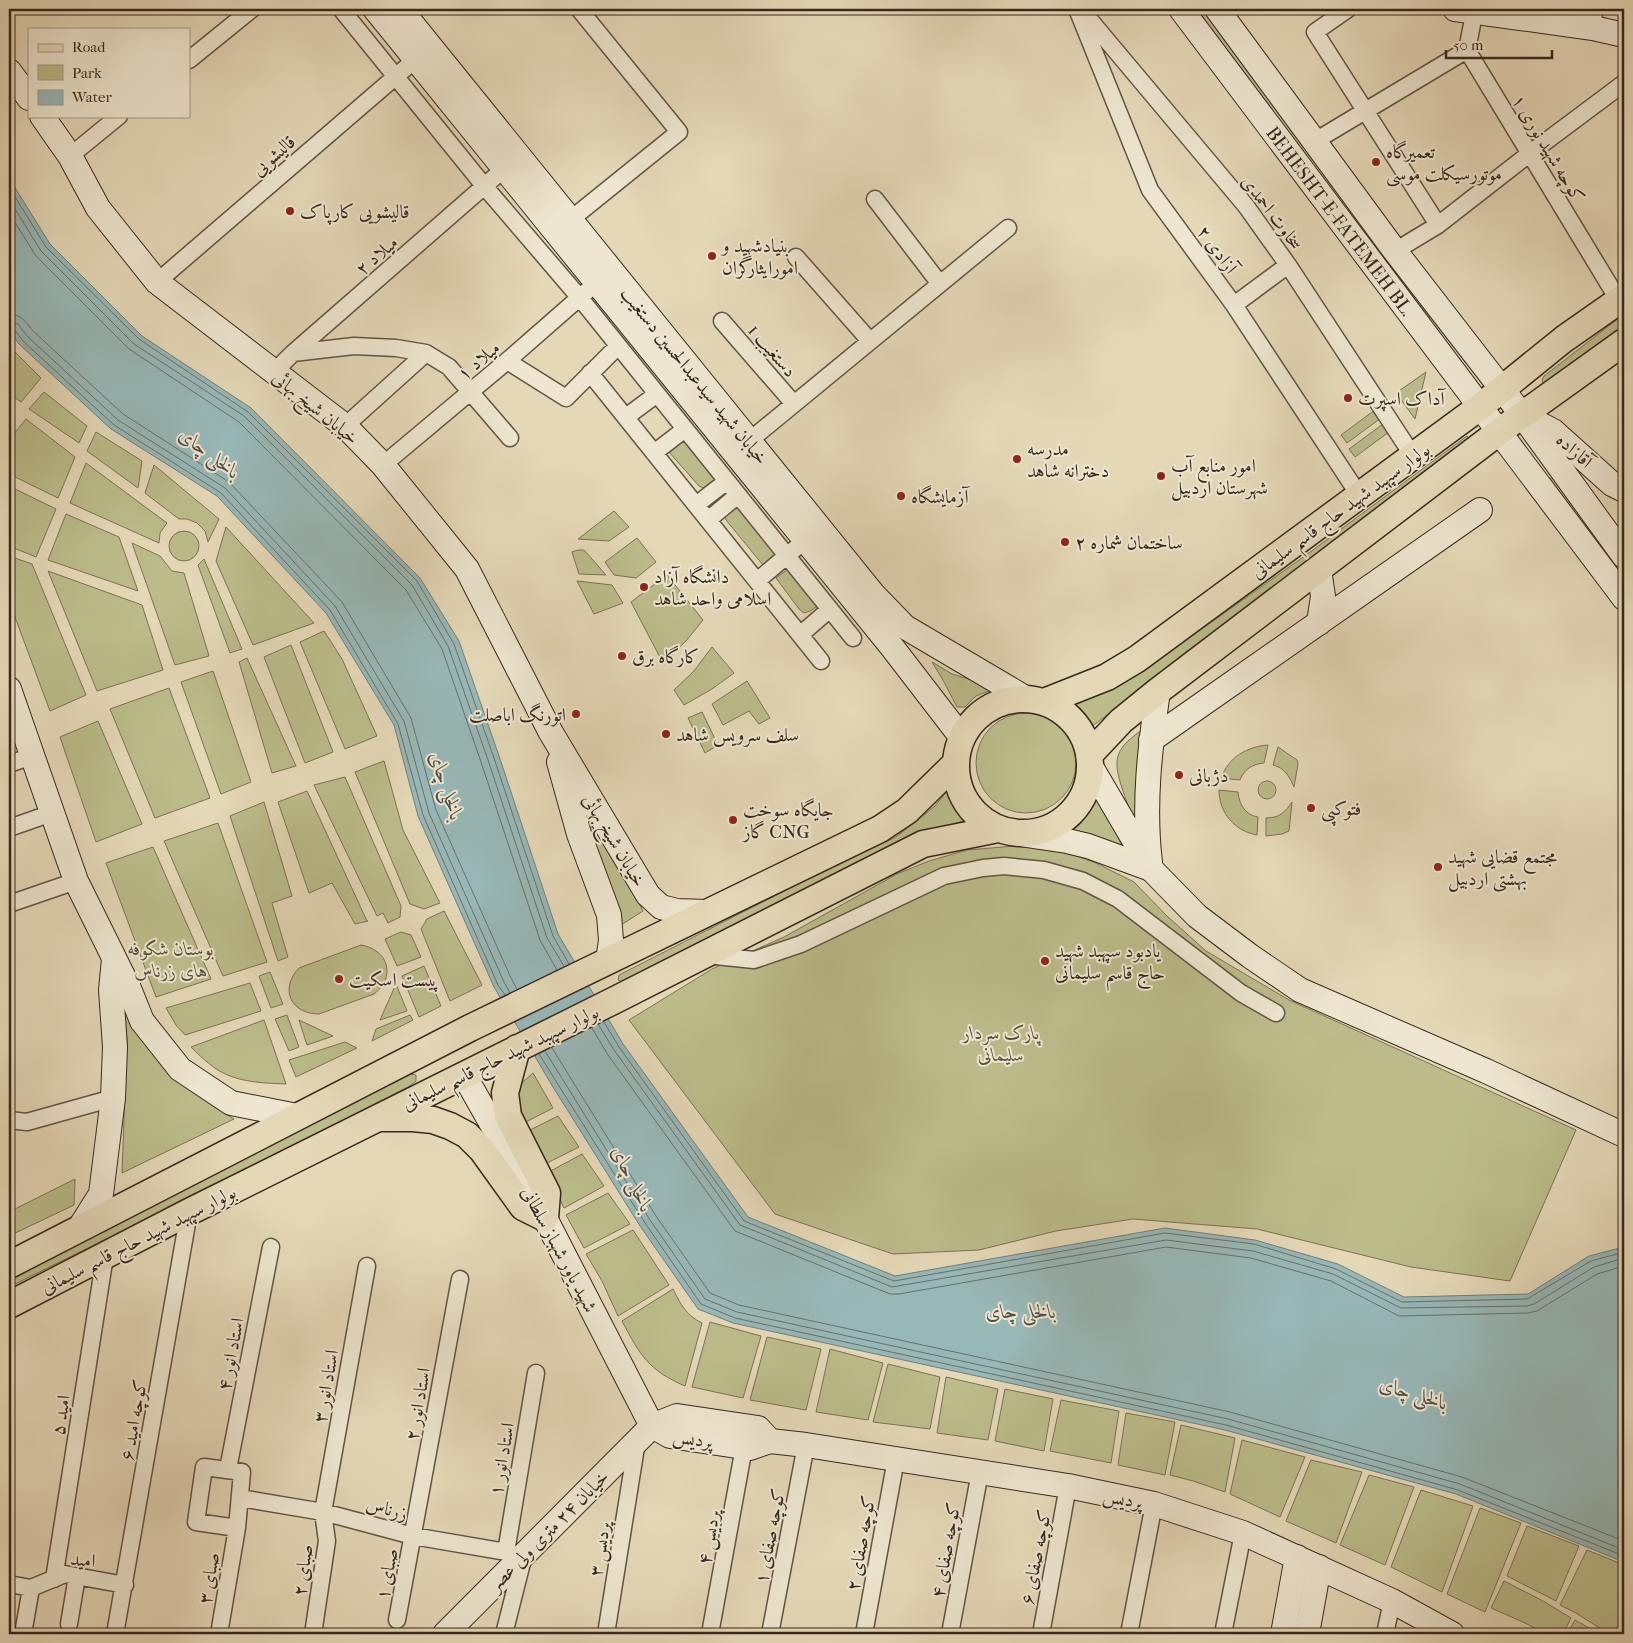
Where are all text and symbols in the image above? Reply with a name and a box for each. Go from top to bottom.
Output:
legend [28,28,190,118]
scale bar [1446,28,1552,60]
text: 50 m [1453,36,1484,54]
text: Road [72,38,106,56]
text: Park [72,64,102,82]
text: Water [71,88,112,106]
street label: کوچه شهید نوری ۱ [1506,90,1589,208]
street label: BEHESHT-E-FATEMEH BL. [1261,122,1418,320]
street label: قالیشویی [247,131,301,182]
place label: تعمیرگاه موتورسیکلت موسی [1386,140,1502,187]
marker: تعمیرگاه موتورسیکلت موسی [1370,156,1382,168]
street label: سخاوت احمدی [1237,171,1308,255]
place label: قالیشویی کارپاک [300,201,410,225]
marker: قالیشویی کارپاک [284,205,296,217]
street label: آزادی ۲ [1192,221,1243,279]
street label: میلاد ۲ [351,231,402,280]
place label: بنیادشهید و امورایثارگران [720,235,798,280]
marker: بنیادشهید و امورایثارگران [706,250,718,262]
street label: خیابان شهید سیدعبدالحسین دستغیب [615,282,773,469]
street label: دستغیب 1 [742,320,801,382]
street label: میلاد ۱ [453,337,504,385]
street label: خیابان شیخ بهائی [264,366,363,454]
place label: آداک اسپرت [1358,388,1447,412]
marker: آداک اسپرت [1342,392,1354,404]
water label: بالخلی چای [173,423,245,486]
street label: آقازاده [1552,429,1598,474]
place label: مدرسه دخترانه شاهد [1027,438,1109,482]
street label: بولوار سپهبد شهید حاج قاسم سلیمانی [1247,438,1439,590]
marker: مدرسه دخترانه شاهد [1011,453,1023,465]
place label: امور منابع آب شهرستان اردبیل [1171,455,1268,501]
marker: امور منابع آب شهرستان اردبیل [1155,470,1167,482]
place label: آزمایشگاه [911,484,970,508]
marker: آزمایشگاه [895,490,907,502]
place label: ساختمان شماره ۲ [1075,532,1183,554]
marker: ساختمان شماره ۲ [1059,536,1071,548]
place label: دانشگاه آزاد اسلامی واحد شاهد [654,564,771,610]
marker: دانشگاه آزاد اسلامی واحد شاهد [638,581,650,593]
place label: کارگاه برق [632,645,699,668]
marker: کارگاه برق [616,650,628,662]
place label: اتورنگ اباصلت [469,702,566,727]
marker: اتورنگ اباصلت [570,708,582,720]
place label: سلف سرویس شاهد [676,724,799,748]
marker: سلف سرویس شاهد [660,728,672,740]
water label: بالخلی چای [422,749,468,824]
place label: دژبانی [1189,765,1229,787]
marker: دژبانی [1173,769,1185,781]
street label: خیابان شیخ بهائی [573,790,650,894]
place label: جایگاه سوخت گاز CNG [741,797,834,843]
place label: فتوکپی [1321,798,1361,827]
marker: فتوکپی [1305,802,1317,814]
marker: جایگاه سوخت گاز CNG [727,814,739,826]
place label: مجتمع قضایی شهید بهشتی اردبیل [1448,846,1557,892]
marker: مجتمع قضایی شهید بهشتی اردبیل [1432,861,1444,873]
park label: بوستان شکوفه های زرناس [128,938,215,982]
place label: یادبود سپهبد شهید حاج قاسم سلیمانی [1055,940,1165,992]
marker: یادبود سپهبد شهید حاج قاسم سلیمانی [1039,955,1051,967]
place label: پیست اسکیت [349,969,439,992]
marker: پیست اسکیت [333,973,345,985]
street label: بولوار سپهبد شهید حاج قاسم سلیمانی [399,1001,606,1122]
park label: پارک سردار سلیمانی [960,1022,1041,1066]
water label: بالخلی چای [604,1142,658,1217]
street label: بولوار سپهبد شهید حاج قاسم سلیمانی [37,1181,243,1306]
street label: شهید یاور شهباز سلطانی [516,1183,602,1317]
water label: بالخلی چای [986,1300,1057,1326]
street label: استاد انور ۴ [213,1316,250,1393]
street label: استاد انور ۳ [309,1348,344,1424]
street label: استاد انور ۲ [401,1366,436,1442]
water label: بالخلی چای [1376,1372,1451,1418]
street label: کوچه امید ۶ [116,1378,154,1463]
street label: امید ۵ [47,1394,75,1437]
street label: استاد انور ۱ [485,1421,520,1497]
street label: پردیس [671,1425,716,1456]
street label: خیابان ۲۴ متری ولی عصر [482,1466,614,1598]
street label: پردیس [1101,1484,1146,1516]
street label: کوچه صفای ۱ [750,1487,792,1586]
street label: زرناس [364,1493,410,1525]
street label: کوچه صفای ۲ [842,1494,882,1593]
street label: کوچه صفای ۴ [927,1501,967,1600]
street label: پردیس ۴ [693,1506,727,1567]
street label: کوچه صفای ۶ [1016,1508,1058,1607]
street label: پردیس ۳ [585,1519,617,1578]
street label: صبای ۲ [288,1543,317,1597]
street label: صبای ۱ [371,1547,403,1602]
street label: امید [69,1548,97,1572]
street label: صبای ۳ [194,1551,224,1606]

